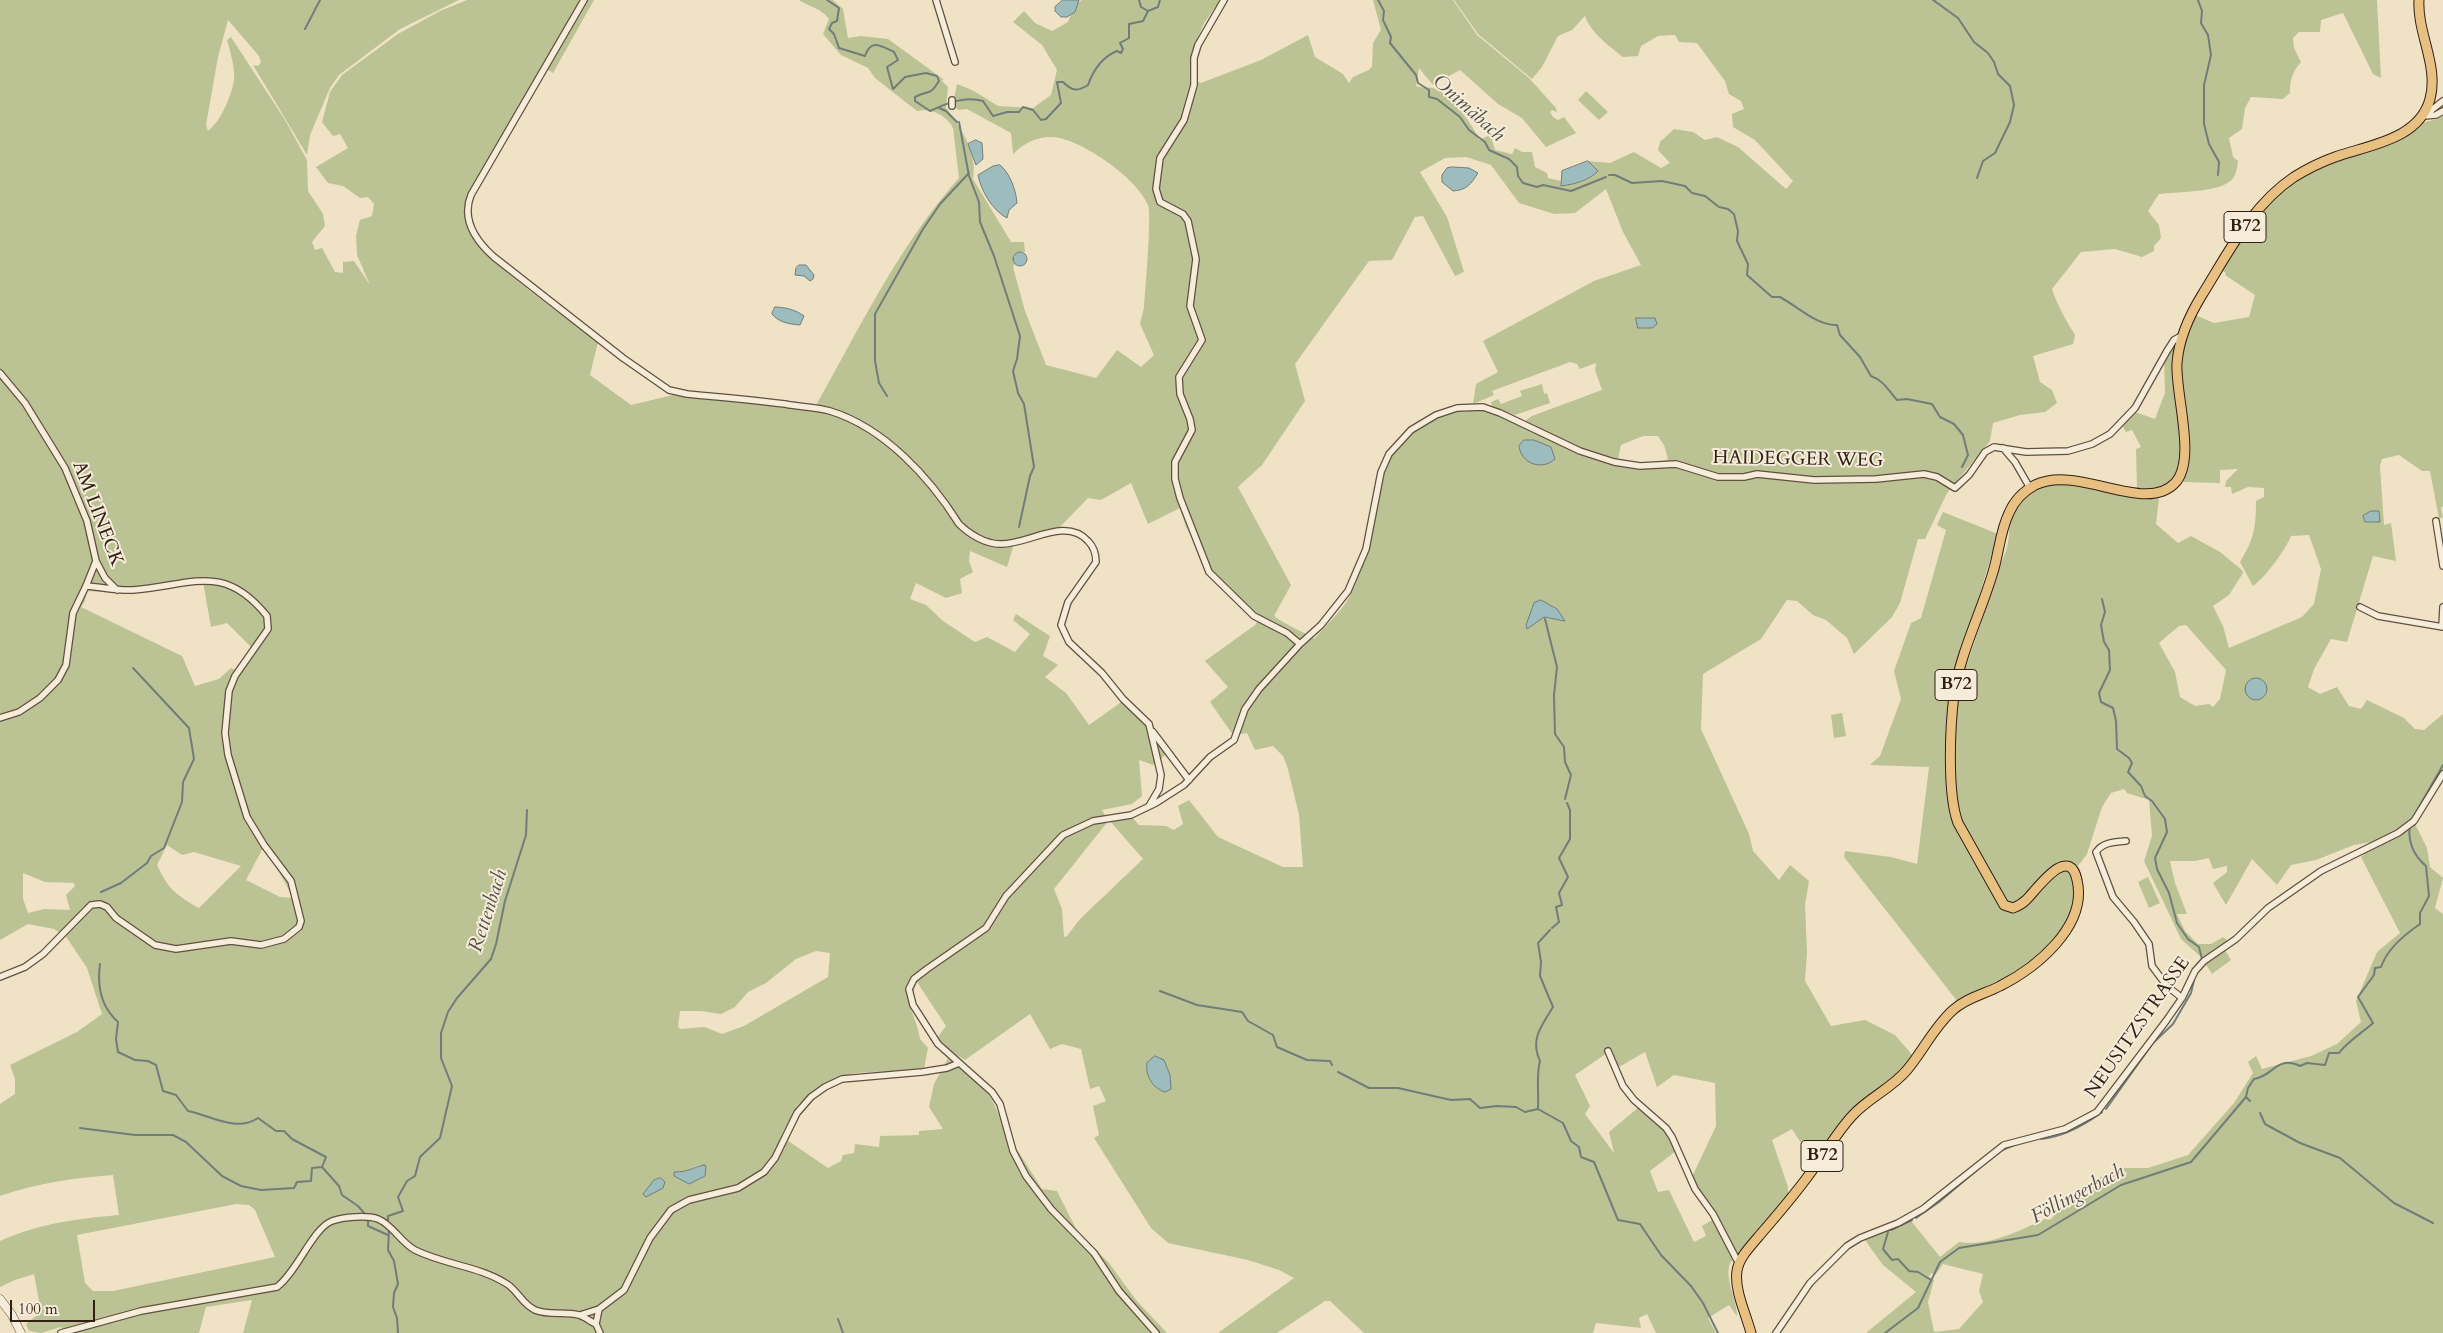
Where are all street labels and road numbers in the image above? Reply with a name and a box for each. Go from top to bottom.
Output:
road number: B72 [2224,212,2266,242]
street label: HAIDEGGER WEG [1712,447,1884,473]
street label: AM LINECK [66,458,128,570]
road number: B72 [1935,670,1977,700]
street label: NEUSITZSTRASSE [2081,953,2195,1103]
road number: B72 [1801,1140,1843,1172]

